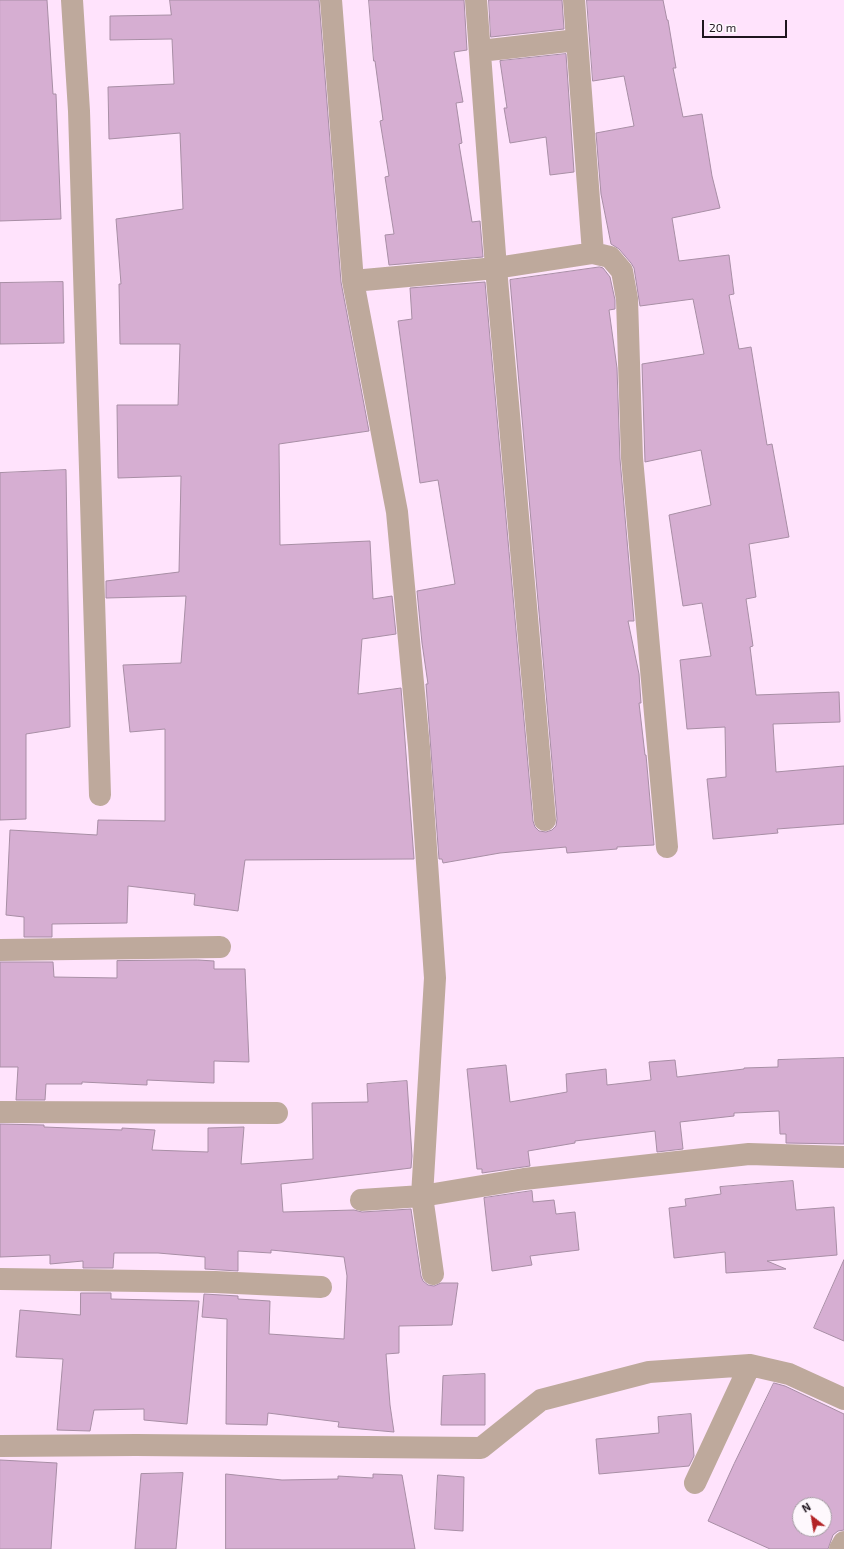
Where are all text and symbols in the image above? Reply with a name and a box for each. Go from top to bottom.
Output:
scale bar [704,12,789,38]
text: 20 m [709,20,736,34]
north arrow [792,1497,832,1537]
text: N [799,1500,813,1515]

